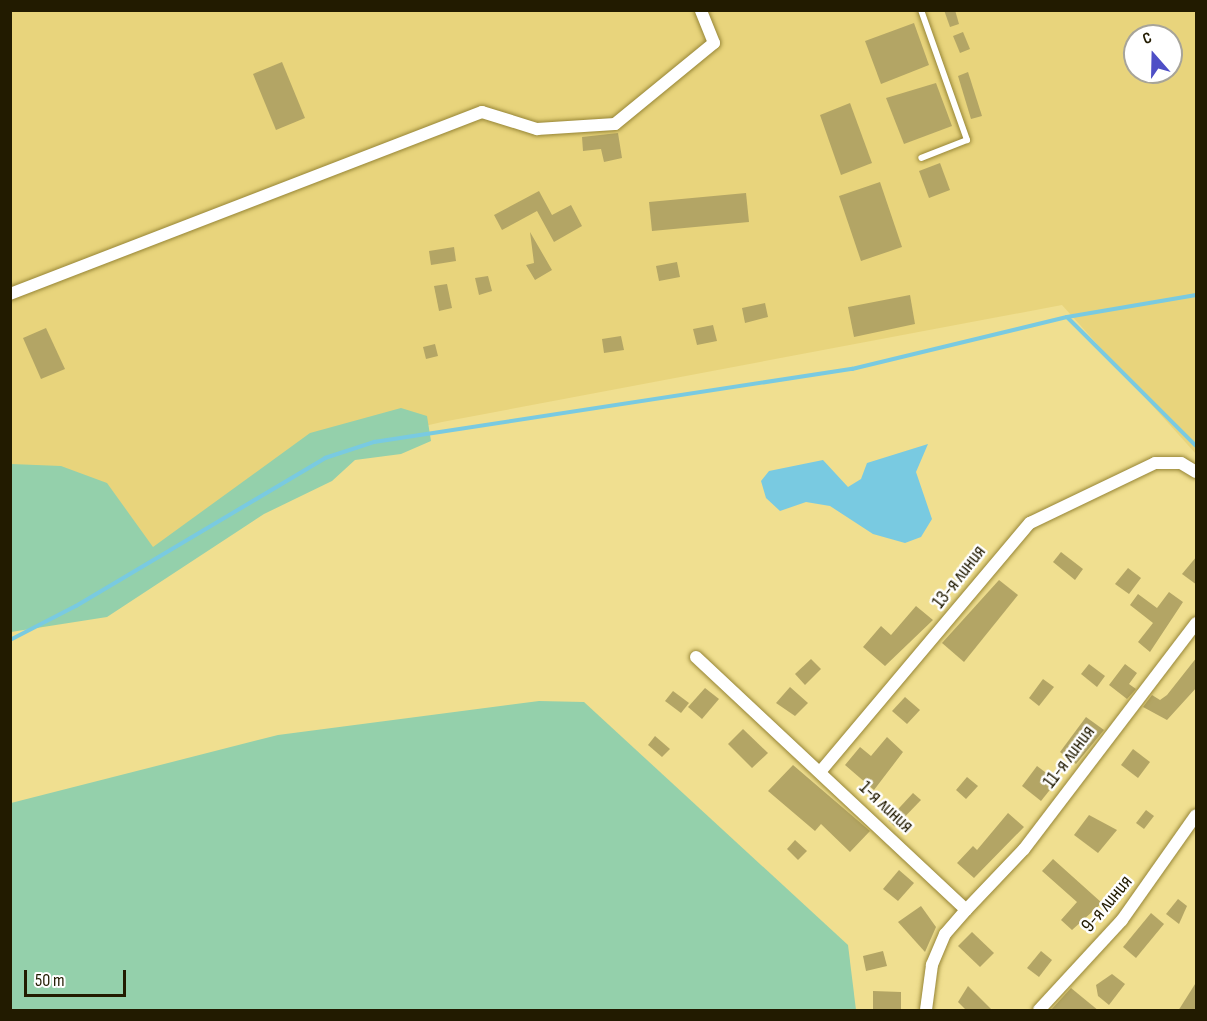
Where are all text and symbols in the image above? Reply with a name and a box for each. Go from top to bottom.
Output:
north arrow [1123,24,1183,84]
text: С [1140,28,1154,49]
street label: 13-я линия [927,541,991,613]
street label: 11-я линия [1038,721,1100,793]
street label: 1-я линия [854,776,918,838]
street label: 9-я линия [1076,871,1138,937]
scale bar [27,958,129,996]
text: 50 m [35,970,65,991]

